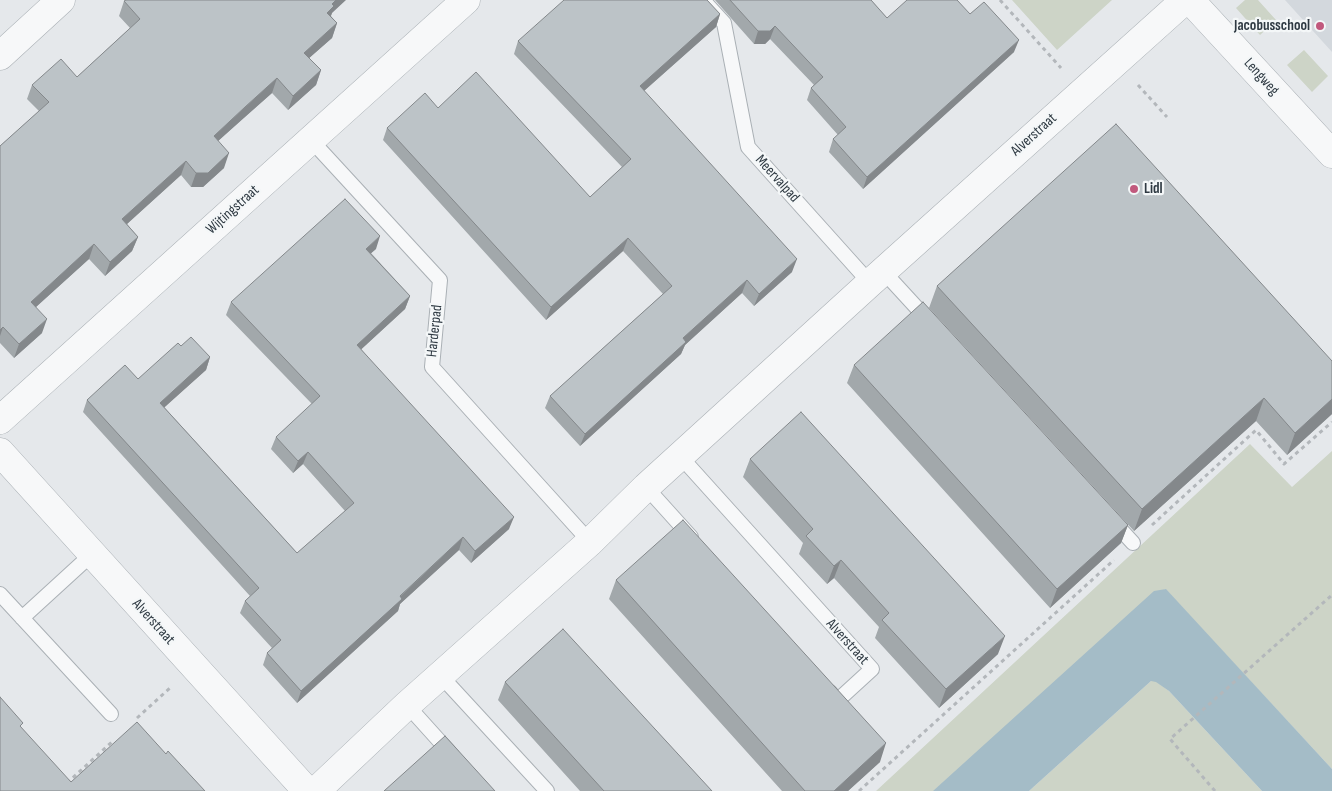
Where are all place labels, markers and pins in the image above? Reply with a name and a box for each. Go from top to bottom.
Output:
place label: Jacobusschool [1234,17,1310,35]
marker: Jacobusschool [1314,20,1326,32]
place label: Lidl [1144,180,1163,198]
marker: Lidl [1128,183,1140,195]

